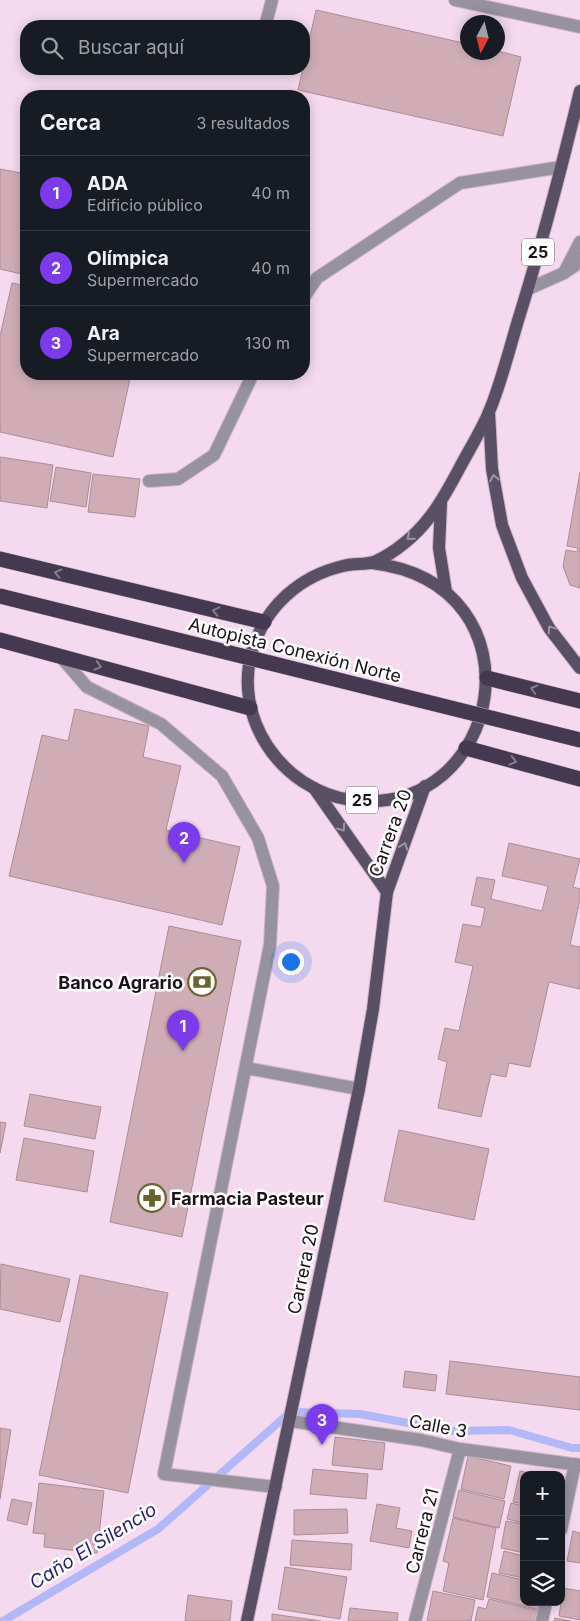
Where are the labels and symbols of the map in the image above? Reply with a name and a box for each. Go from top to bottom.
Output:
north arrow [460,15,505,60]
road number: 25 [522,238,554,266]
one-way arrow [489,474,499,483]
one-way arrow [407,531,416,540]
one-way arrow [54,568,63,579]
one-way arrow [212,606,221,617]
street label: Autopista Conexión Norte [186,613,404,687]
one-way arrow [548,625,557,635]
one-way arrow [93,661,101,671]
one-way arrow [529,684,538,695]
one-way arrow [509,755,518,766]
road number: 25 [346,786,378,814]
street label: Carrera 20 [364,786,416,880]
pin: 2 [168,822,200,863]
one-way arrow [336,822,345,832]
one-way arrow [398,842,408,851]
your location [278,949,304,975]
bank icon: Banco Agrario [187,967,217,997]
place label: Banco Agrario [58,972,183,993]
pin: 1 [167,1010,199,1051]
pharmacy icon: Farmacia Pasteur [137,1183,167,1213]
place label: Farmacia Pasteur [171,1188,324,1209]
street label: Carrera 20 [283,1222,323,1316]
pin: 3 [306,1404,338,1445]
street label: Calle 3 [407,1410,469,1442]
street label: Carrera 21 [401,1486,443,1576]
water label: Caño El Silencio [25,1498,161,1594]

